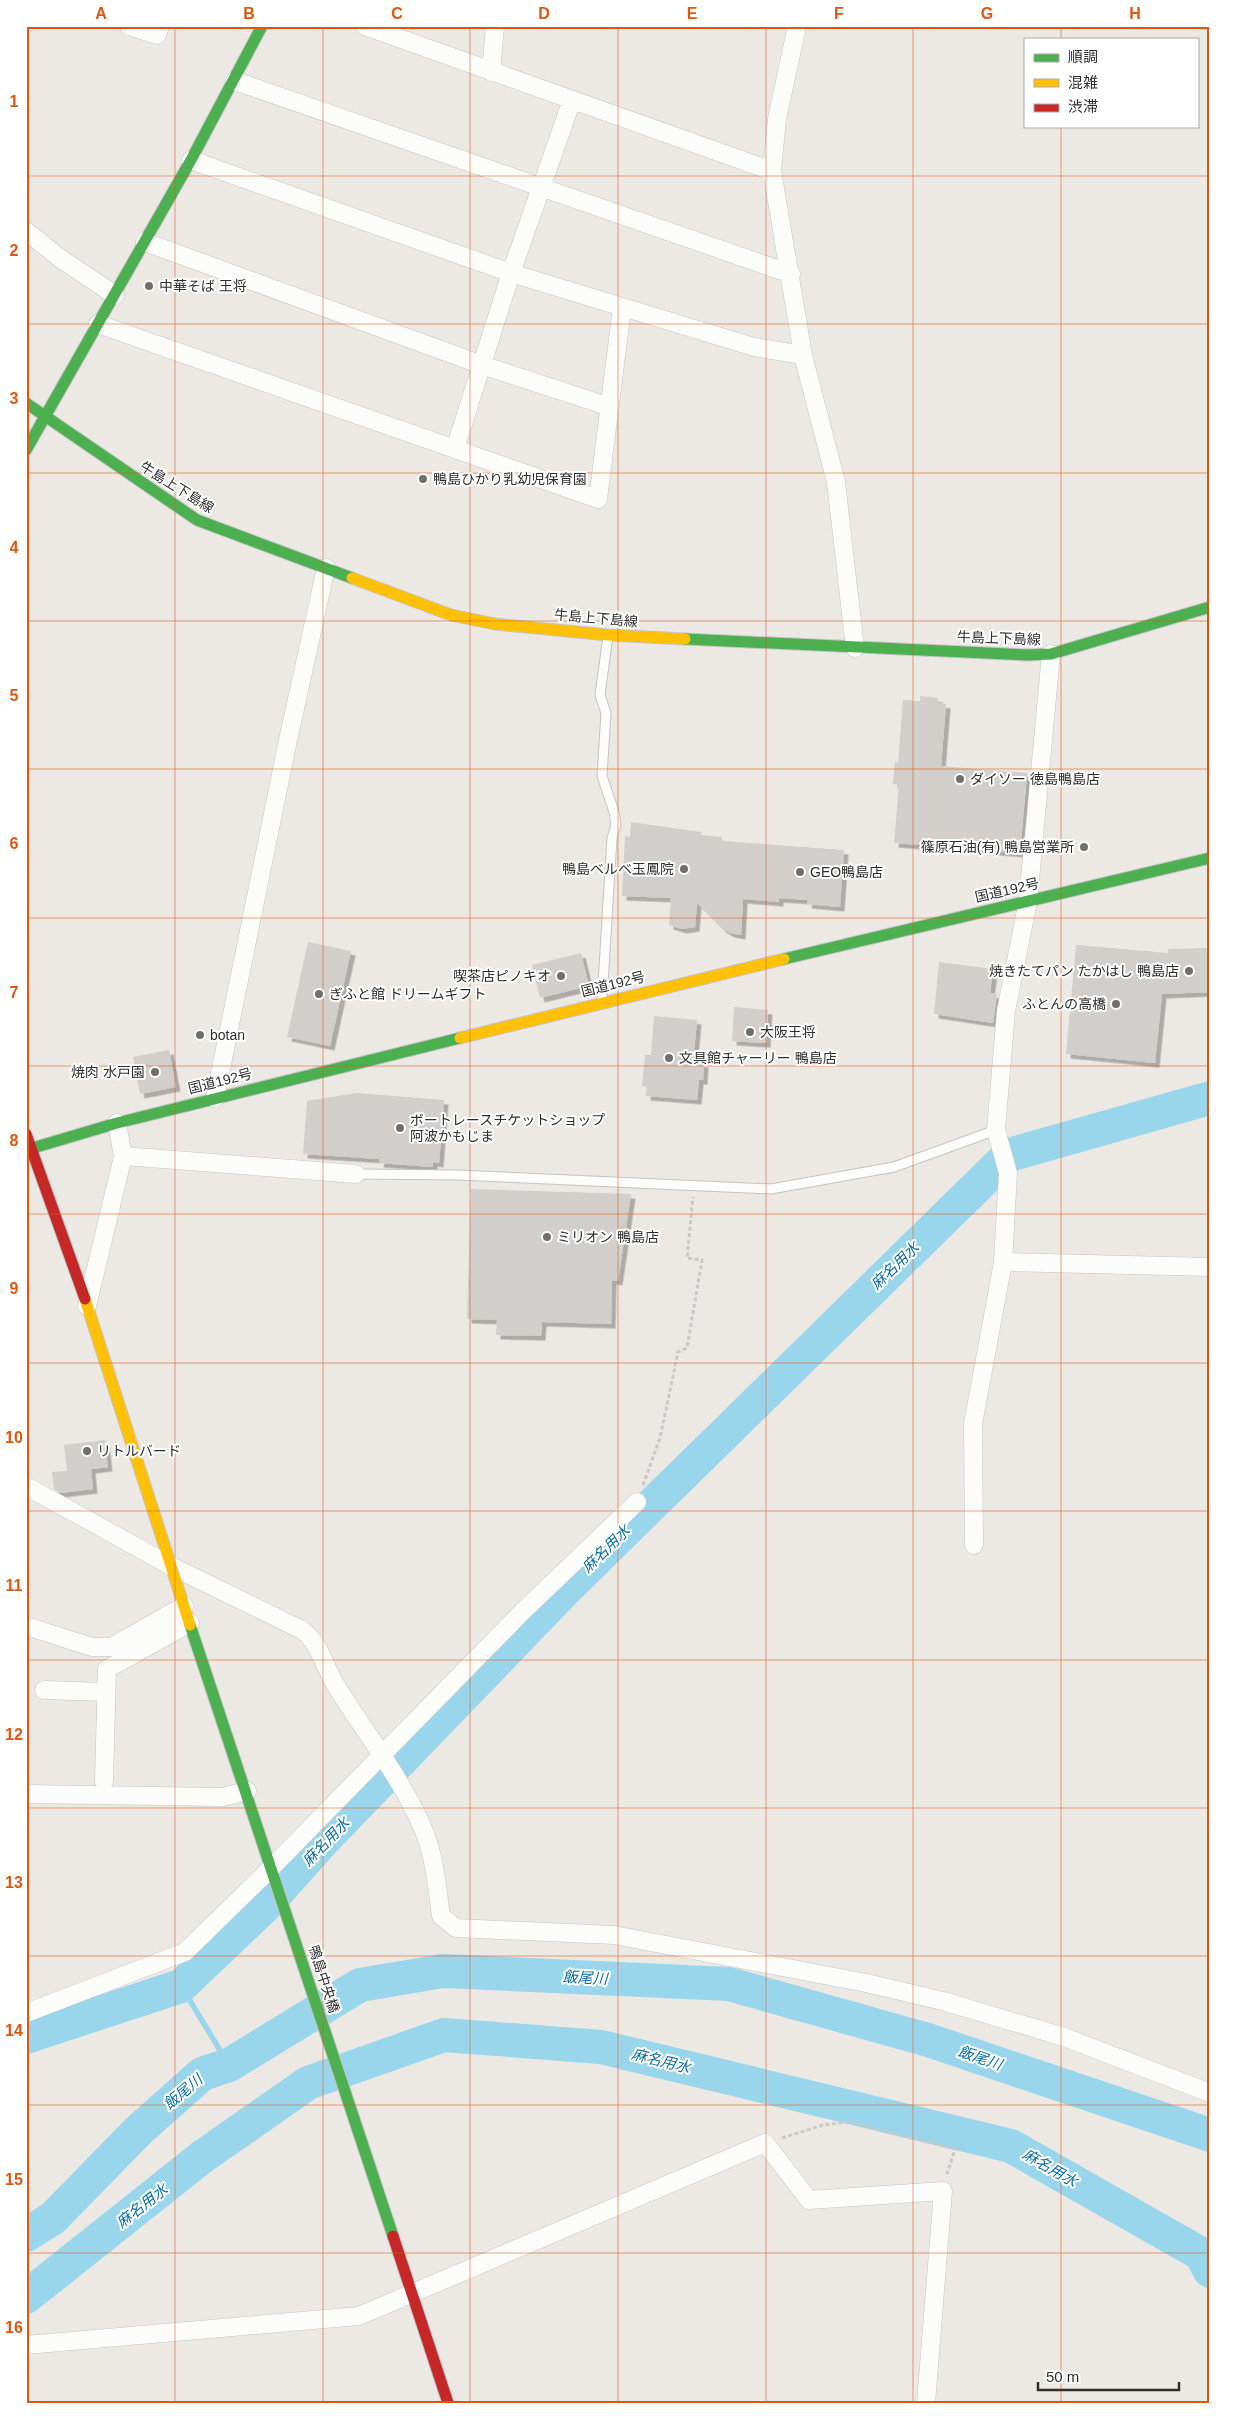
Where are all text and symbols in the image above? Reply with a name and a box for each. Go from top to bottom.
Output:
text: A [95,5,107,22]
text: B [243,5,255,22]
text: C [391,5,403,22]
text: D [538,5,550,22]
text: E [687,5,698,22]
text: F [834,5,844,22]
text: G [981,5,993,22]
text: H [1129,5,1141,22]
legend [1024,38,1198,128]
text: 順調 [1068,48,1098,65]
text: 混雑 [1068,74,1098,91]
text: 1 [10,93,19,110]
text: 渋滞 [1068,98,1098,115]
text: 2 [10,242,19,259]
place label: 中華そば 王将 [159,278,247,294]
marker: 中華そば 王将 [143,280,155,292]
text: 3 [10,390,19,407]
street label: 牛島上下島線 [137,458,217,516]
place label: 鴨島ひかり乳幼児保育園 [433,471,587,487]
marker: 鴨島ひかり乳幼児保育園 [417,473,429,485]
text: 4 [10,539,19,556]
street label: 牛島上下島線 [553,606,639,630]
street label: 牛島上下島線 [957,629,1041,647]
text: 5 [10,687,19,704]
place label: ダイソー 徳島鴨島店 [970,771,1100,787]
marker: ダイソー 徳島鴨島店 [954,773,966,785]
text: 6 [10,835,19,852]
place label: 篠原石油(有) 鴨島営業所 [921,839,1074,855]
marker: 篠原石油(有) 鴨島営業所 [1078,841,1090,853]
place label: 鴨島ベルベ玉鳳院 [562,861,674,877]
marker: 鴨島ベルベ玉鳳院 [678,863,690,875]
place label: GEO鴨島店 [810,864,883,880]
marker: GEO鴨島店 [794,866,806,878]
street label: 国道192号 [973,875,1041,905]
place label: 焼きたてパン たかはし 鴨島店 [989,963,1179,979]
marker: 焼きたてパン たかはし 鴨島店 [1183,965,1195,977]
place label: 喫茶店ピノキオ [453,968,551,984]
street label: 国道192号 [579,968,647,1000]
marker: 喫茶店ピノキオ [555,970,567,982]
text: 7 [10,984,19,1001]
place label: ぎふと館 ドリームギフト [329,986,486,1002]
marker: ぎふと館 ドリームギフト [313,988,325,1000]
place label: ふとんの高橋 [1022,996,1106,1012]
marker: ふとんの高橋 [1110,998,1122,1010]
place label: 大阪王将 [760,1024,816,1040]
marker: 大阪王将 [744,1026,756,1038]
place label: botan [210,1027,245,1043]
marker: botan [194,1029,206,1041]
place label: 文具館チャーリー 鴨島店 [679,1050,837,1066]
marker: 文具館チャーリー 鴨島店 [663,1052,675,1064]
place label: 焼肉 水戸園 [71,1064,145,1080]
street label: 国道192号 [186,1065,254,1097]
marker: 焼肉 水戸園 [149,1066,161,1078]
place label: ボートレースチケットショップ 阿波かもじま [410,1112,605,1144]
marker: ボートレースチケットショップ 阿波かもじま [394,1122,406,1134]
text: 8 [10,1132,19,1149]
place label: ミリオン 鴨島店 [557,1229,659,1245]
marker: ミリオン 鴨島店 [541,1231,553,1243]
water label: 麻名用水 [867,1237,924,1293]
text: 9 [10,1280,19,1297]
text: 10 [5,1429,23,1446]
place label: リトルバード [97,1443,181,1459]
marker: リトルバード [81,1445,93,1457]
water label: 麻名用水 [578,1520,635,1576]
text: 11 [6,1577,23,1594]
text: 12 [5,1726,23,1743]
water label: 麻名用水 [299,1813,354,1869]
text: 13 [5,1874,23,1891]
street label: 鴨島中央橋 [306,1943,342,2015]
water label: 飯尾川 [562,1968,610,1987]
text: 14 [5,2022,23,2039]
water label: 飯尾川 [956,2042,1006,2074]
water label: 麻名用水 [630,2045,694,2077]
water label: 飯尾川 [160,2069,207,2113]
water label: 麻名用水 [1020,2145,1082,2191]
text: 15 [5,2171,23,2188]
water label: 麻名用水 [113,2179,172,2231]
text: 16 [5,2319,23,2336]
scale bar [1038,2359,1180,2391]
text: 50 m [1046,2368,1079,2385]

